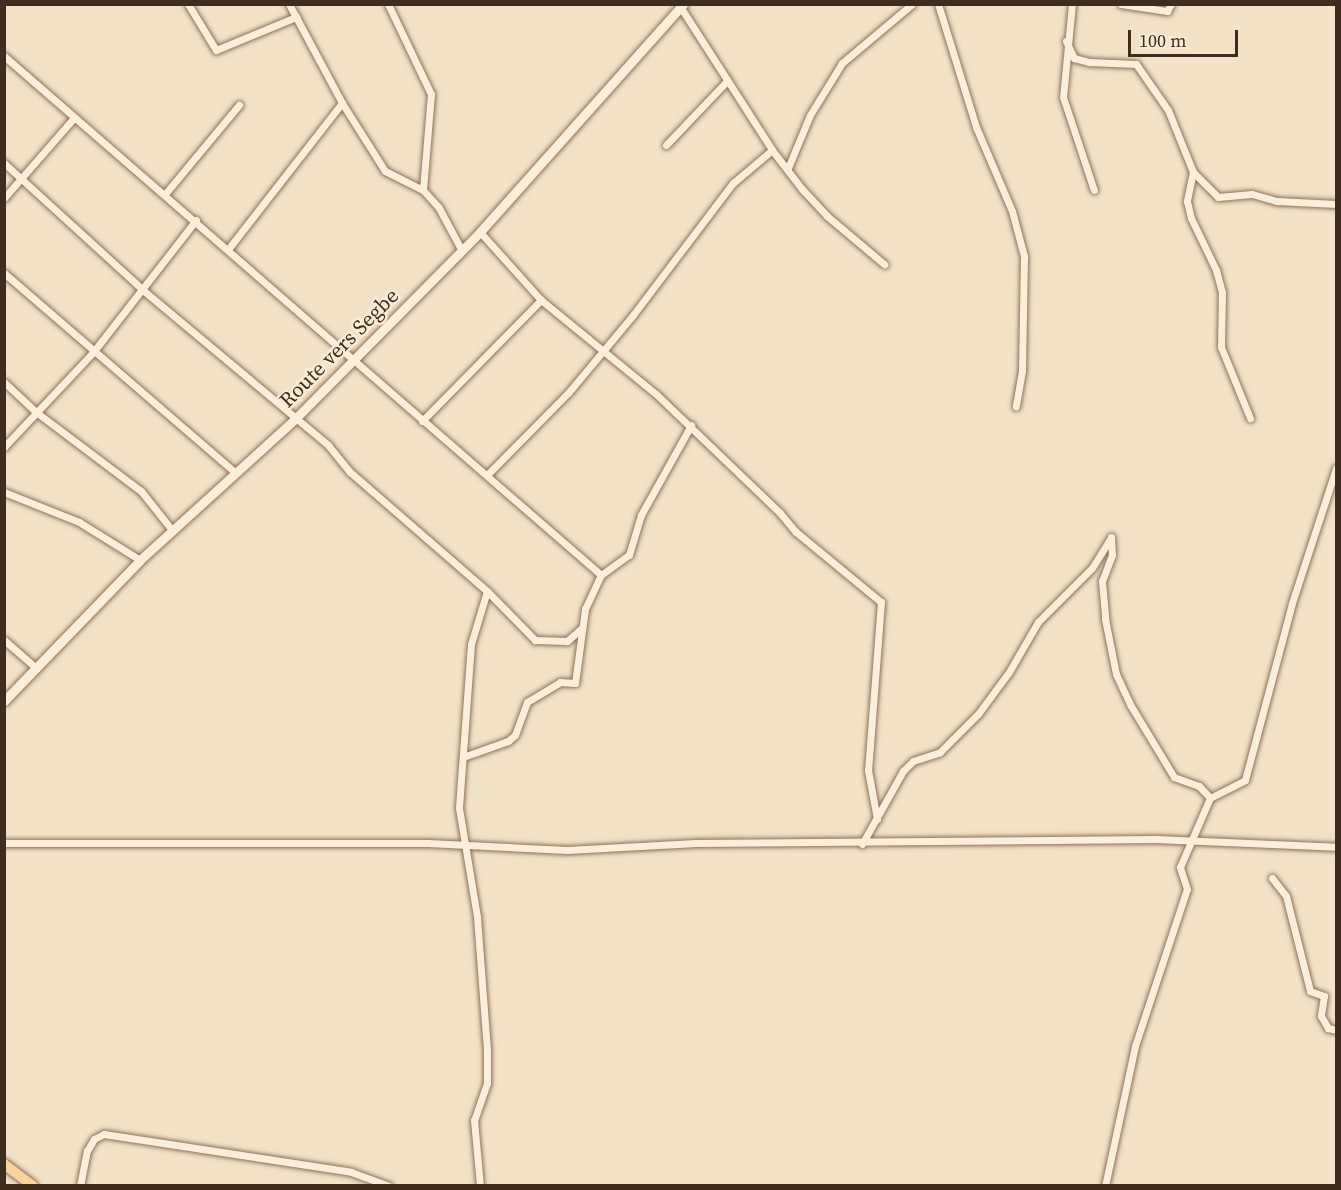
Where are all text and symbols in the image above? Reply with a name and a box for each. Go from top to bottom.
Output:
scale bar [1131,18,1240,56]
text: 100 m [1139,28,1186,53]
street label: Route vers Segbe [274,283,404,413]

